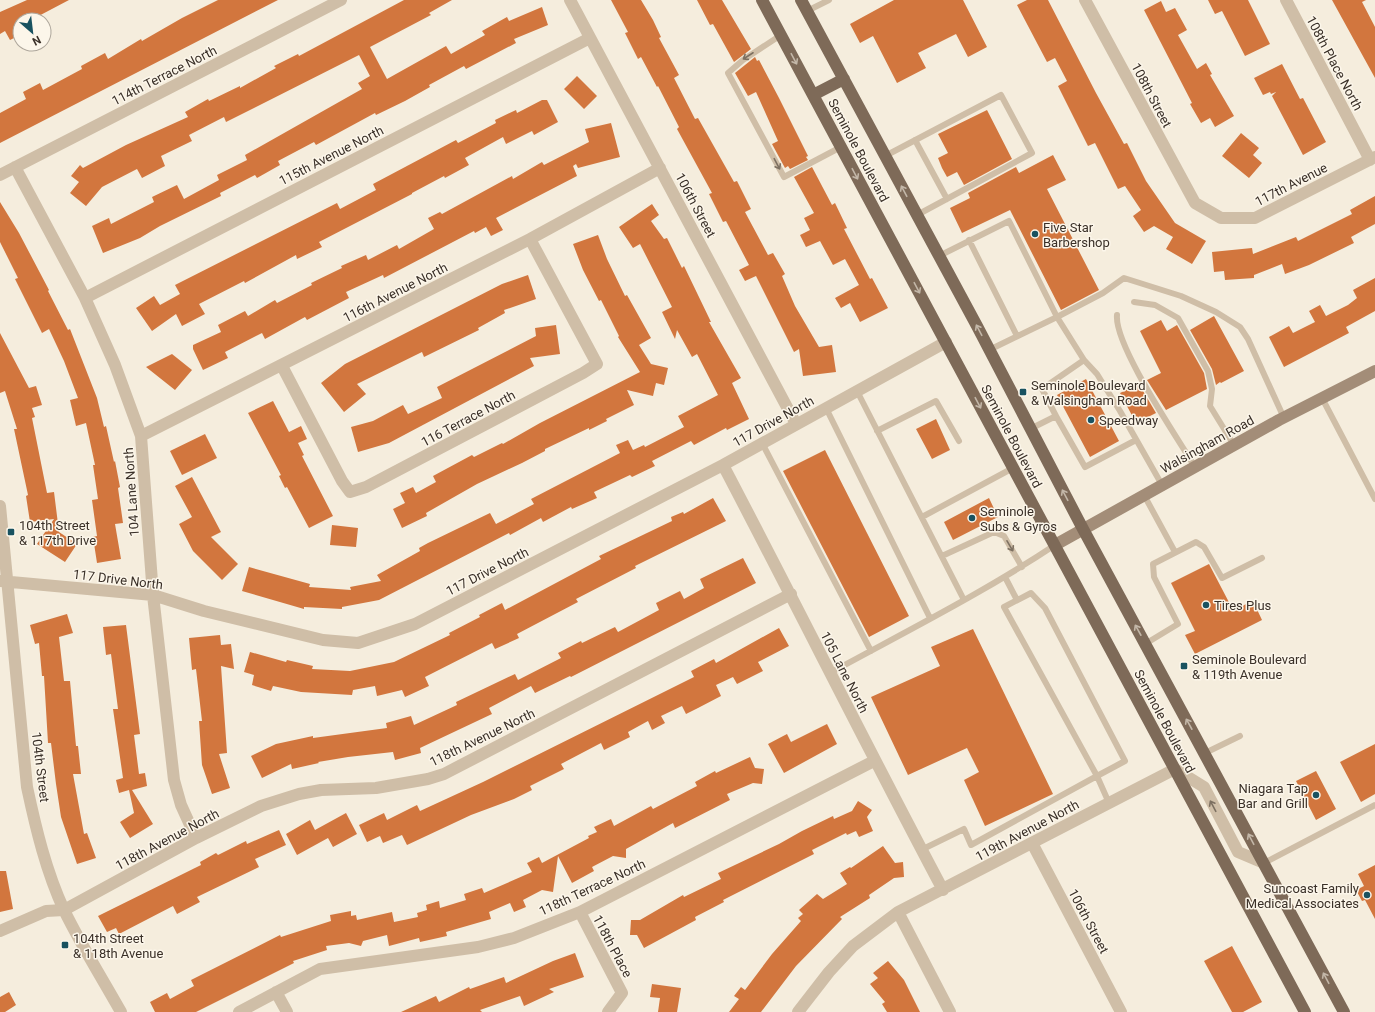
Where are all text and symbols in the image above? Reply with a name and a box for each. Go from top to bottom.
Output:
north arrow [12,12,52,52]
street label: 108th Place North [1303,13,1366,113]
text: N [30,33,43,48]
street label: 114th Terrace North [109,42,219,108]
one-way arrow [742,53,754,61]
one-way arrow [790,53,798,65]
street label: 108th Street [1128,60,1175,130]
street label: Seminole Boulevard [825,96,892,204]
street label: 115th Avenue North [277,123,386,188]
one-way arrow [773,158,781,170]
street label: 117th Avenue [1253,160,1330,209]
one-way arrow [852,167,860,179]
street label: 106th Street [672,170,719,240]
one-way arrow [899,185,907,197]
place label: Five Star Barbershop [1043,220,1110,250]
marker: Five Star Barbershop [1030,229,1040,239]
street label: 116th Avenue North [341,260,450,325]
one-way arrow [913,282,921,294]
one-way arrow [974,324,982,336]
place label: Seminole Boulevard & Walsingham Road [1031,378,1147,408]
street label: Seminole Boulevard [978,382,1045,490]
street label: 116 Terrace North [419,387,518,450]
marker: Seminole Boulevard & Walsingham Road [1018,387,1028,397]
street label: 117 Drive North [730,393,816,450]
one-way arrow [975,396,983,408]
place label: Speedway [1099,413,1158,428]
street label: Walsingham Road [1158,413,1257,476]
marker: Speedway [1086,415,1096,425]
street label: 104 Lane North [121,447,142,537]
one-way arrow [1060,489,1068,501]
place label: Seminole Subs & Gyros [980,504,1057,534]
marker: Seminole Subs & Gyros [967,513,977,523]
place label: 104th Street & 117th Drive [19,518,96,548]
marker: 104th Street & 117th Drive [6,527,16,537]
one-way arrow [1006,541,1014,552]
street label: 117 Drive North [444,544,531,599]
street label: 117 Drive North [72,567,164,592]
place label: Tires Plus [1214,598,1272,613]
marker: Tires Plus [1201,600,1211,610]
one-way arrow [1133,624,1141,636]
street label: 105 Lane North [818,629,872,715]
place label: Seminole Boulevard & 119th Avenue [1192,652,1307,682]
marker: Seminole Boulevard & 119th Avenue [1179,661,1189,671]
street label: Seminole Boulevard [1131,667,1198,775]
street label: 118th Avenue North [427,705,537,769]
one-way arrow [1184,718,1192,730]
street label: 104th Street [29,731,52,803]
place label: Niagara Tap Bar and Grill [1238,781,1308,811]
marker: Niagara Tap Bar and Grill [1311,790,1321,800]
street label: 119th Avenue North [973,797,1082,864]
one-way arrow [1209,800,1217,812]
street label: 118th Avenue North [113,806,222,873]
one-way arrow [1246,833,1254,845]
street label: 118th Terrace North [537,856,648,919]
place label: Suncoast Family Medical Associates [1246,881,1359,911]
street label: 106th Street [1065,886,1112,956]
marker: Suncoast Family Medical Associates [1362,890,1372,900]
street label: 118th Place [590,912,635,980]
place label: 104th Street & 118th Avenue [73,931,163,961]
marker: 104th Street & 118th Avenue [60,940,70,950]
one-way arrow [1321,972,1329,984]

